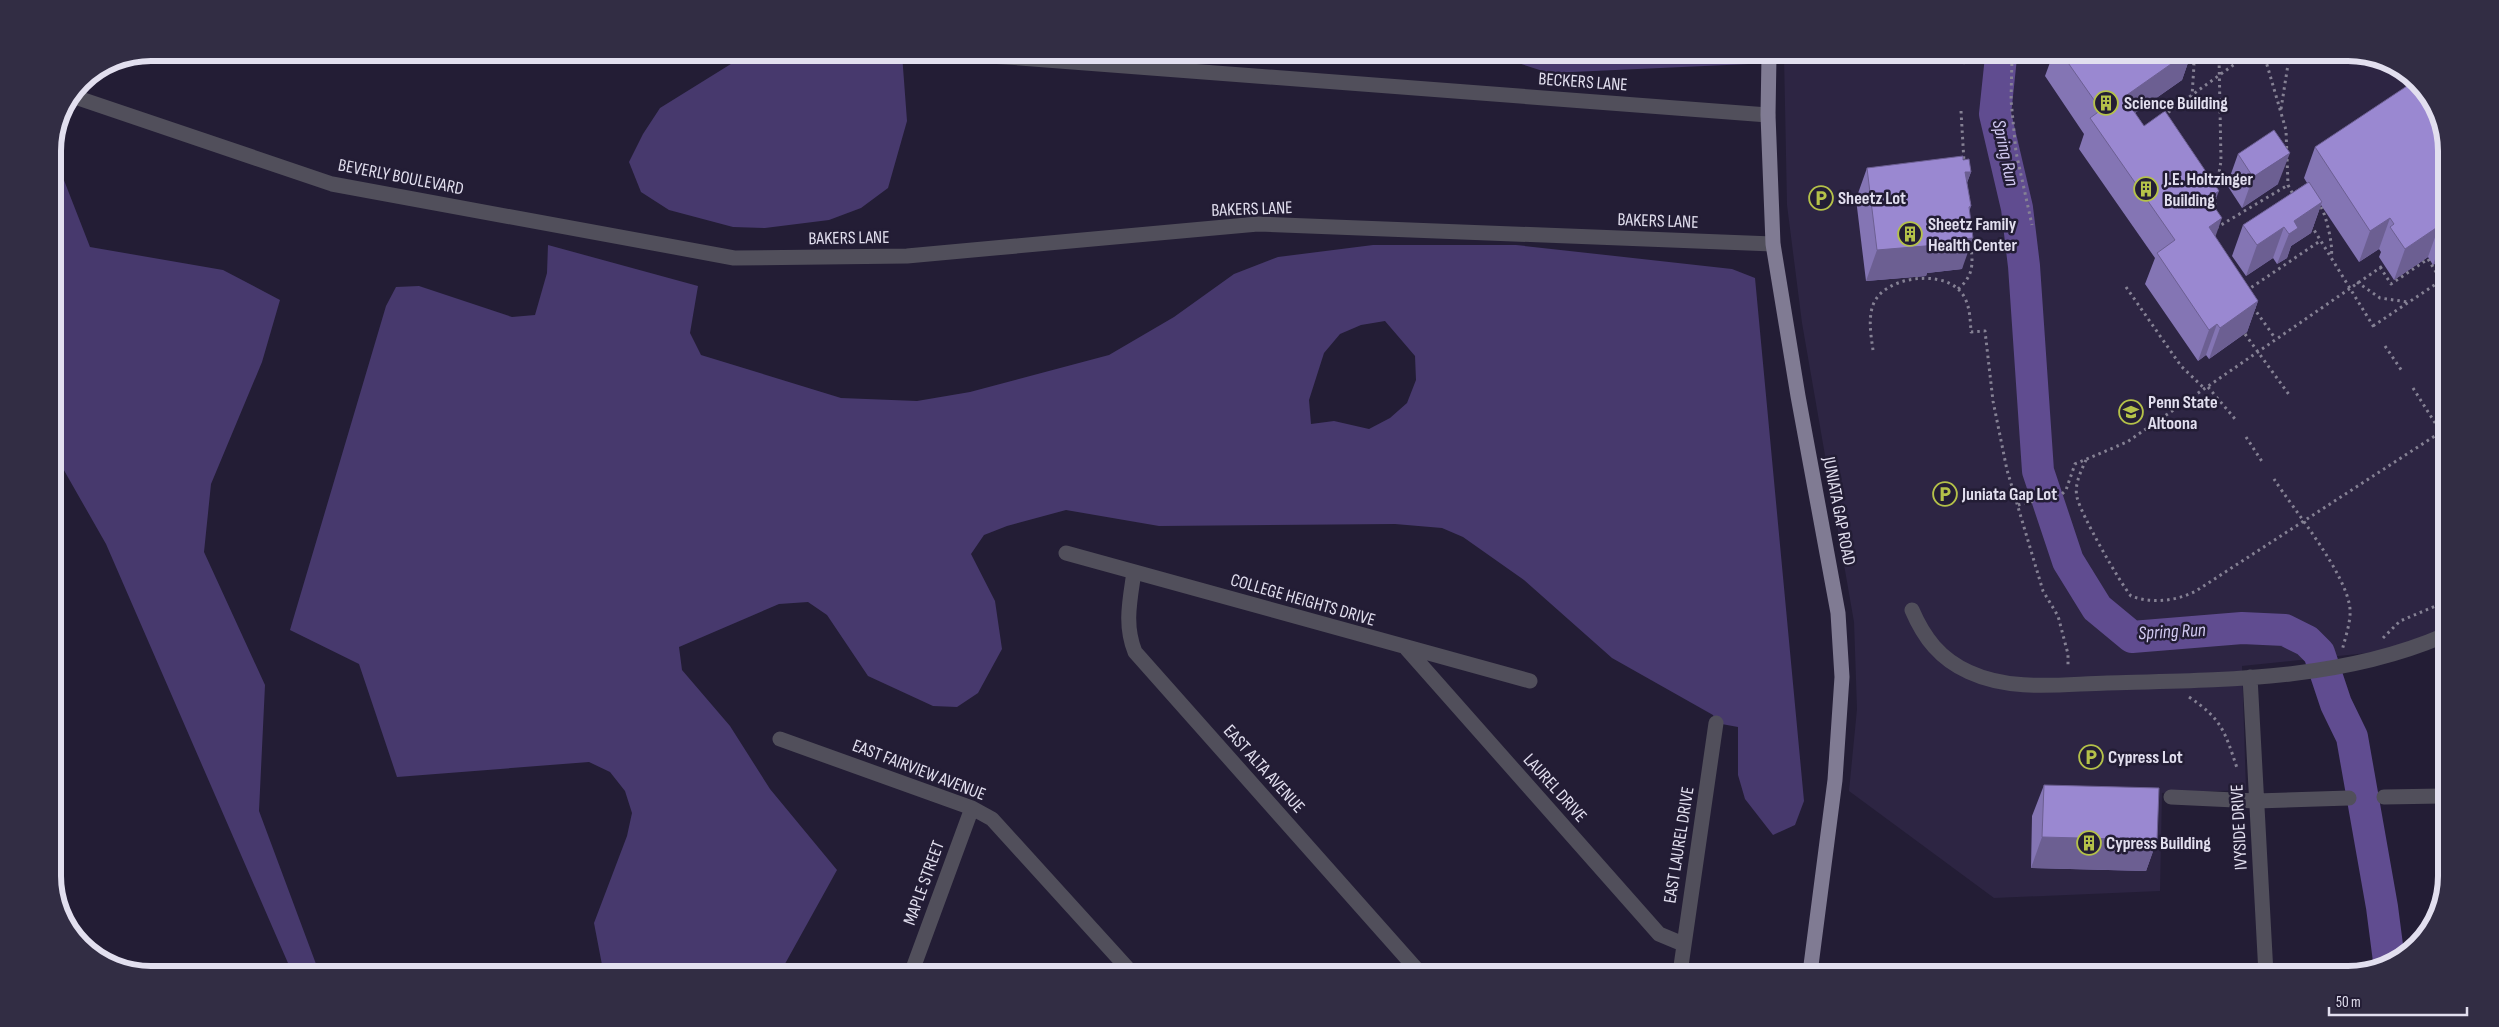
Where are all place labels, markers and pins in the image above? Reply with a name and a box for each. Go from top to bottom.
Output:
building icon: Science Building [2093,90,2119,116]
place label: Science Building [2124,93,2228,114]
place label: J.E. Holtzinger Building [2163,169,2253,211]
building icon: J.E. Holtzinger Building [2133,176,2159,202]
parking icon: Sheetz Lot [1808,185,1834,211]
place label: Sheetz Lot [1838,188,1906,209]
place label: Sheetz Family Health Center [1928,214,2017,256]
building icon: Sheetz Family Health Center [1897,221,1923,247]
place label: Penn State Altoona [2147,392,2218,434]
school or university icon: Penn State Altoona [2118,399,2144,425]
parking icon: Juniata Gap Lot [1932,481,1958,507]
place label: Juniata Gap Lot [1961,484,2057,505]
parking icon: Cypress Lot [2078,744,2104,770]
place label: Cypress Lot [2108,747,2183,768]
building icon: Cypress Building [2076,830,2102,856]
place label: Cypress Building [2106,833,2211,854]

